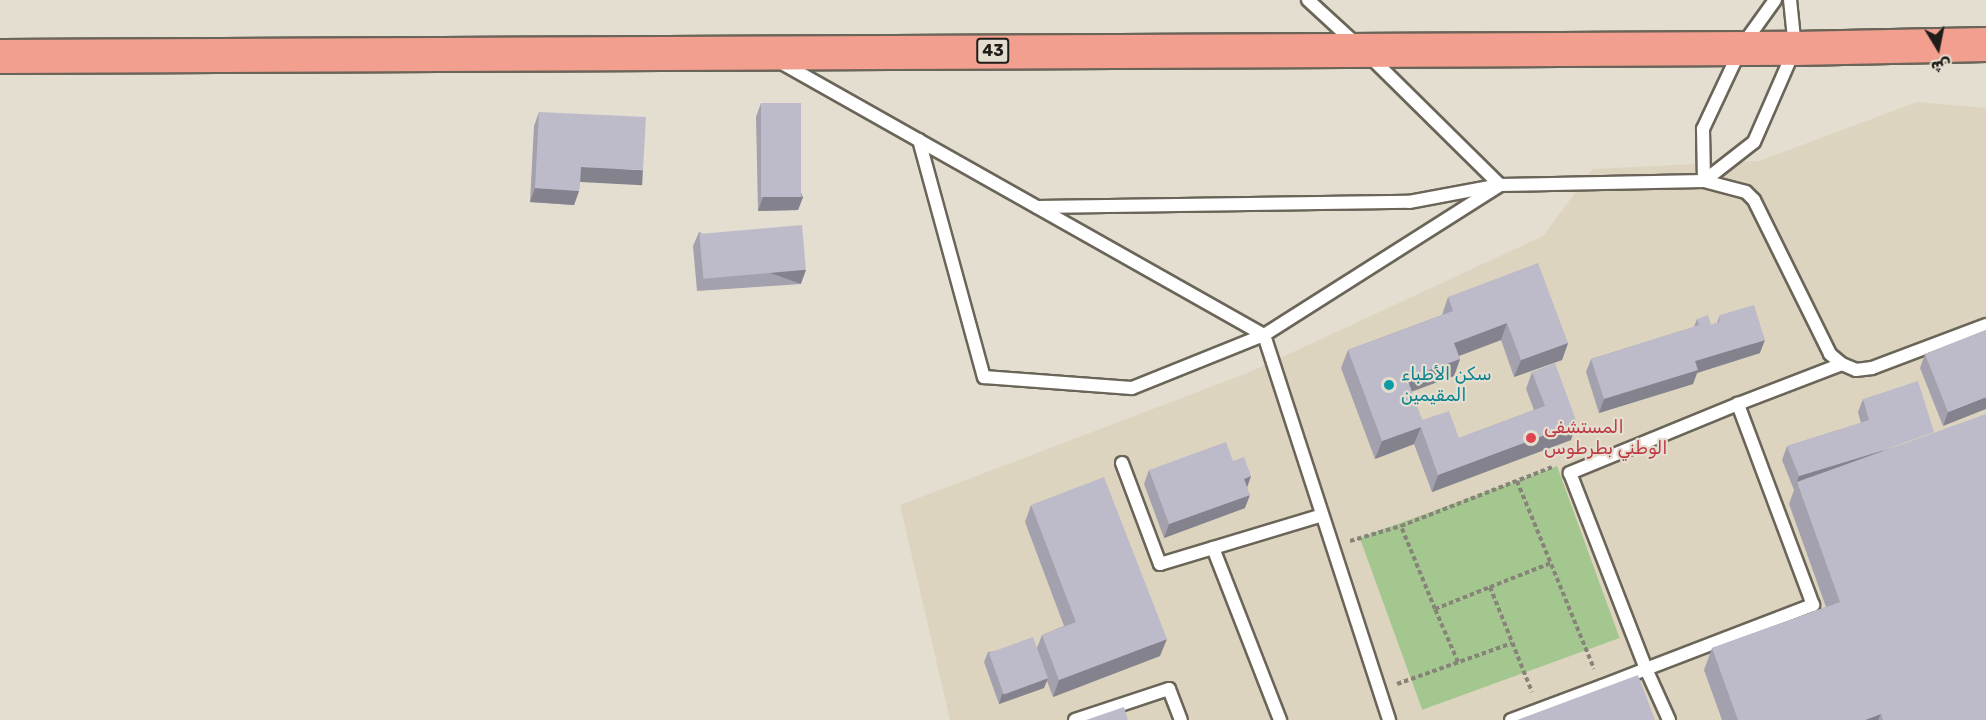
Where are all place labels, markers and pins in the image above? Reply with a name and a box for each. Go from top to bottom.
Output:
place label: سكن الأطباء المقيمين [1401,364,1492,406]
marker: سكن الأطباء المقيمين [1382,378,1396,392]
place label: المستشفى الوطني بطرطوس [1544,417,1667,460]
marker: المستشفى الوطني بطرطوس [1522,429,1540,447]

